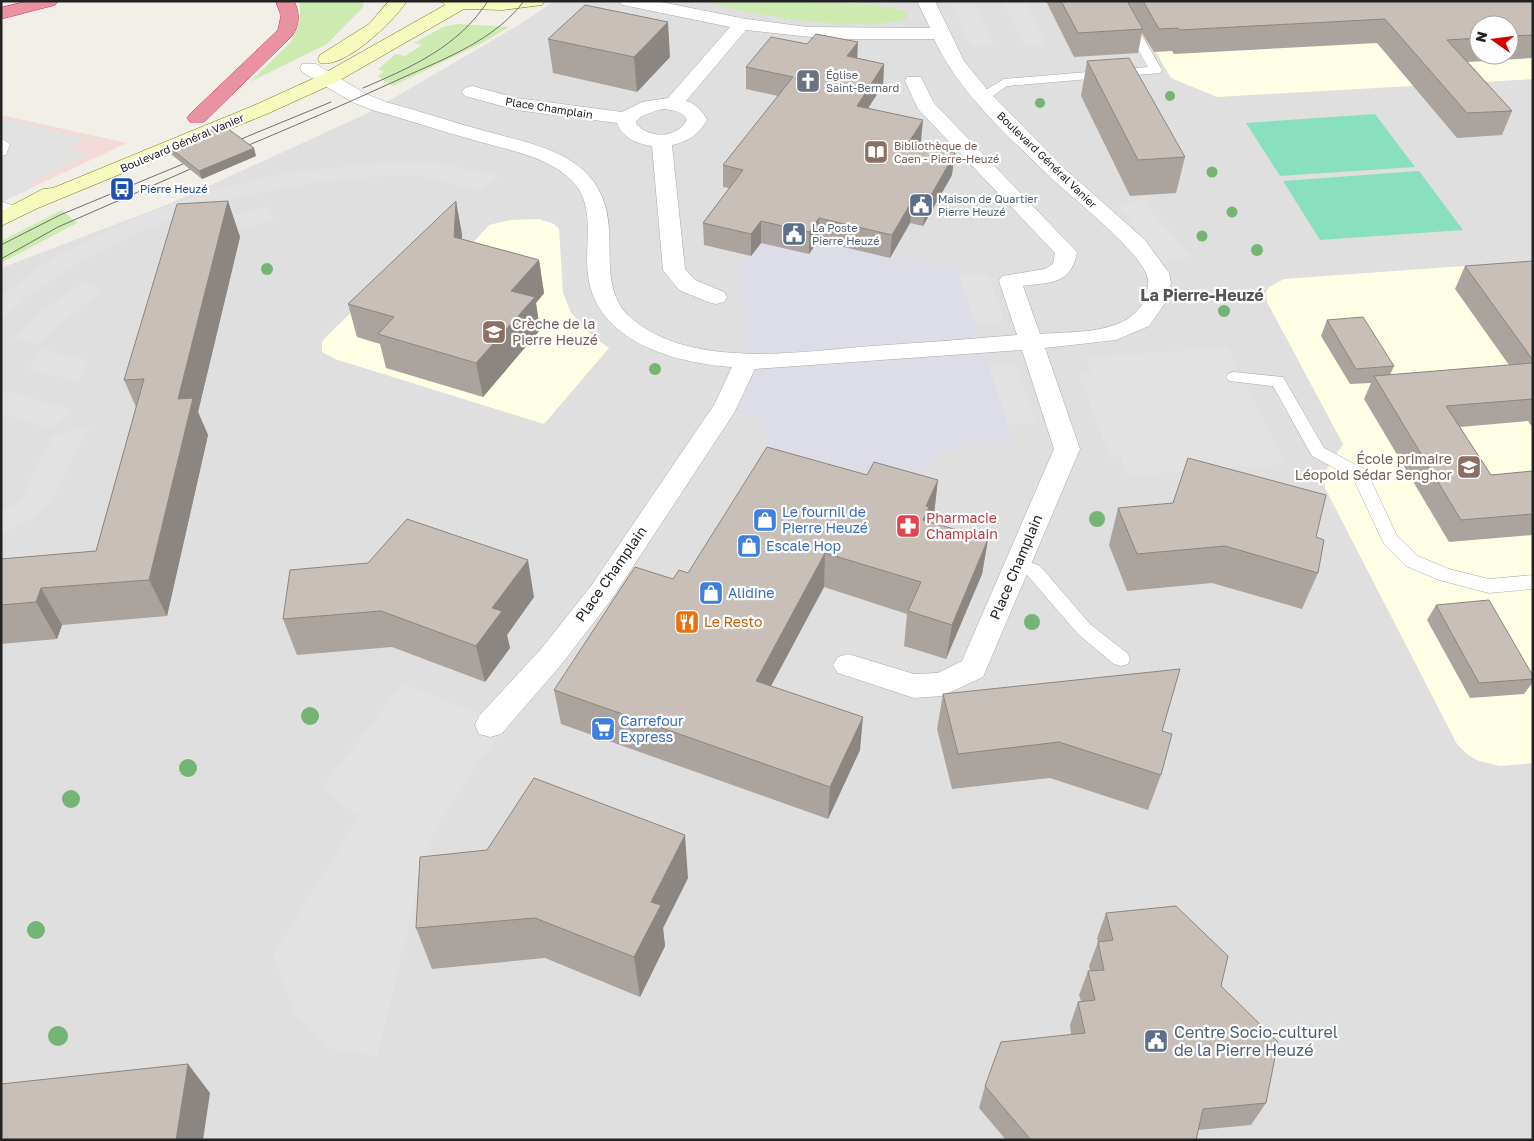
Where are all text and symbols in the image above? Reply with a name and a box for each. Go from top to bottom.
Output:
north arrow [1469,15,1519,65]
text: N [1471,30,1490,44]
church icon: Église Saint-Bernard [795,68,821,94]
place label: Église Saint-Bernard [826,68,899,94]
street label: Place Champlain [504,94,594,121]
street label: Boulevard Général Vanier [995,109,1100,211]
street label: Boulevard Général Vanier [118,110,246,175]
library icon: Bibliothèque de Caen - Pierre-Heuzé [863,139,889,165]
place label: Bibliothèque de Caen - Pierre-Heuzé [894,139,999,165]
bus stop icon: Pierre Heuzé [109,176,135,202]
place label: Pierre Heuzé [140,182,208,195]
public building icon: Maison de Quartier Pierre Heuzé [908,192,934,218]
place label: Maison de Quartier Pierre Heuzé [938,192,1039,218]
public building icon: La Poste Pierre Heuzé [781,221,807,247]
place label: La Poste Pierre Heuzé [812,221,880,247]
district label: La Pierre-Heuzé [1140,285,1264,305]
place label: Crèche de la Pierre Heuzé [512,315,598,348]
school or university icon: Crèche de la Pierre Heuzé [481,319,507,345]
place label: École primaire Léopold Sédar Senghor [1295,450,1453,483]
school or university icon: École primaire Léopold Sédar Senghor [1456,454,1482,480]
place label: Le fournil de Pierre Heuzé [782,503,868,536]
shop icon: Le fournil de Pierre Heuzé [752,507,778,533]
place label: Pharmacie Champlain [926,509,998,542]
street label: Place Champlain [986,512,1045,622]
pharmacy icon: Pharmacie Champlain [895,513,921,539]
street label: Place Champlain [571,523,650,625]
shop icon: Escale Hop [736,533,762,559]
place label: Escale Hop [766,537,841,554]
shop icon: Alidine [698,580,724,606]
place label: Alidine [728,584,774,601]
restaurant icon: Le Resto [674,609,700,635]
place label: Le Resto [704,613,762,630]
place label: Carrefour Express [620,712,684,745]
supermarket icon: Carrefour Express [590,716,616,742]
place label: Centre Socio-culturel de la Pierre Heuzé [1174,1022,1338,1060]
public building icon: Centre Socio-culturel de la Pierre Heuzé [1143,1028,1169,1054]

